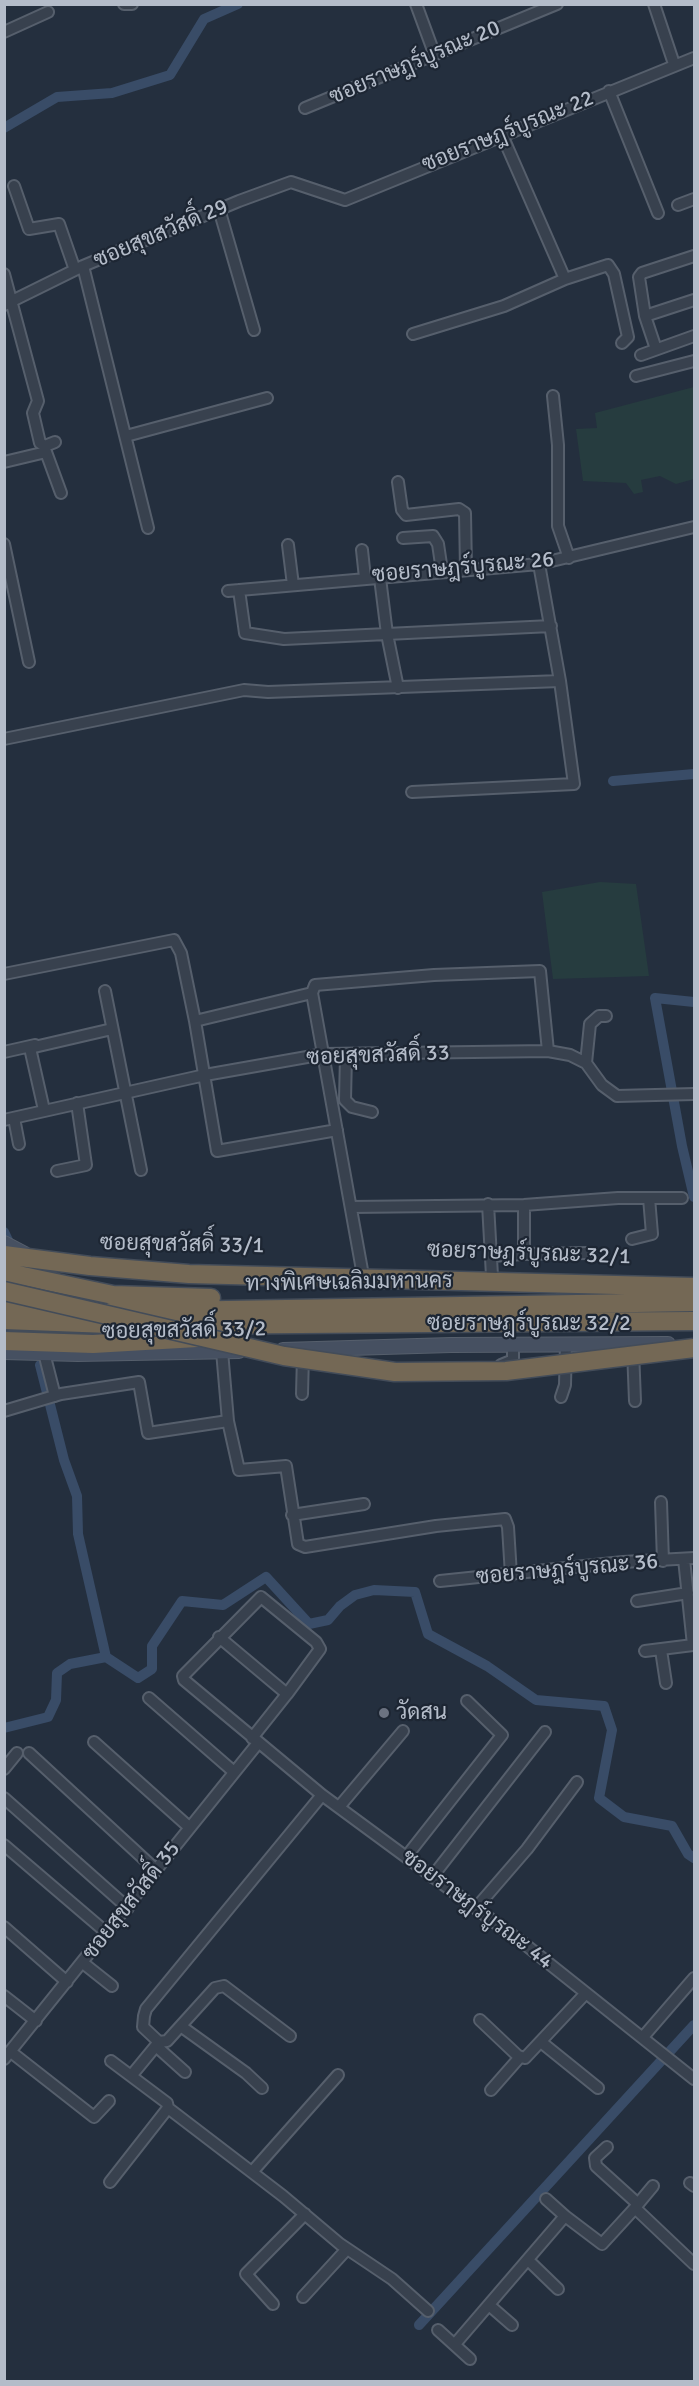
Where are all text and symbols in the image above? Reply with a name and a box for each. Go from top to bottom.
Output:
street label: ซอยราษฎร์บูรณะ 20 [326,15,504,111]
street label: ซอยราษฎร์บูรณะ 22 [418,86,598,178]
street label: ซอยสุขสวัสดิ์ 29 [90,194,232,274]
street label: ซอยราษฎร์บูรณะ 26 [371,547,555,589]
street label: ซอยสุขสวัสดิ์ 33 [306,1040,450,1072]
street label: ซอยสุขสวัสดิ์ 33/1 [100,1230,264,1260]
street label: ซอยราษฎร์บูรณะ 32/1 [427,1237,631,1271]
street label: ทางพิเศษเฉลิมมหานคร [245,1268,453,1298]
street label: ซอยราษฎร์บูรณะ 32/2 [427,1311,631,1337]
street label: ซอยสุขสวัสดิ์ 33/2 [102,1316,266,1346]
street label: ซอยราษฎร์บูรณะ 36 [475,1549,659,1591]
place label: วัดสน [396,1700,447,1726]
marker: วัดสน [377,1706,391,1720]
street label: ซอยสุขสวัสดิ์ 35 [77,1836,187,1966]
street label: ซอยราษฎร์บูรณะ 44 [396,1844,558,1976]

